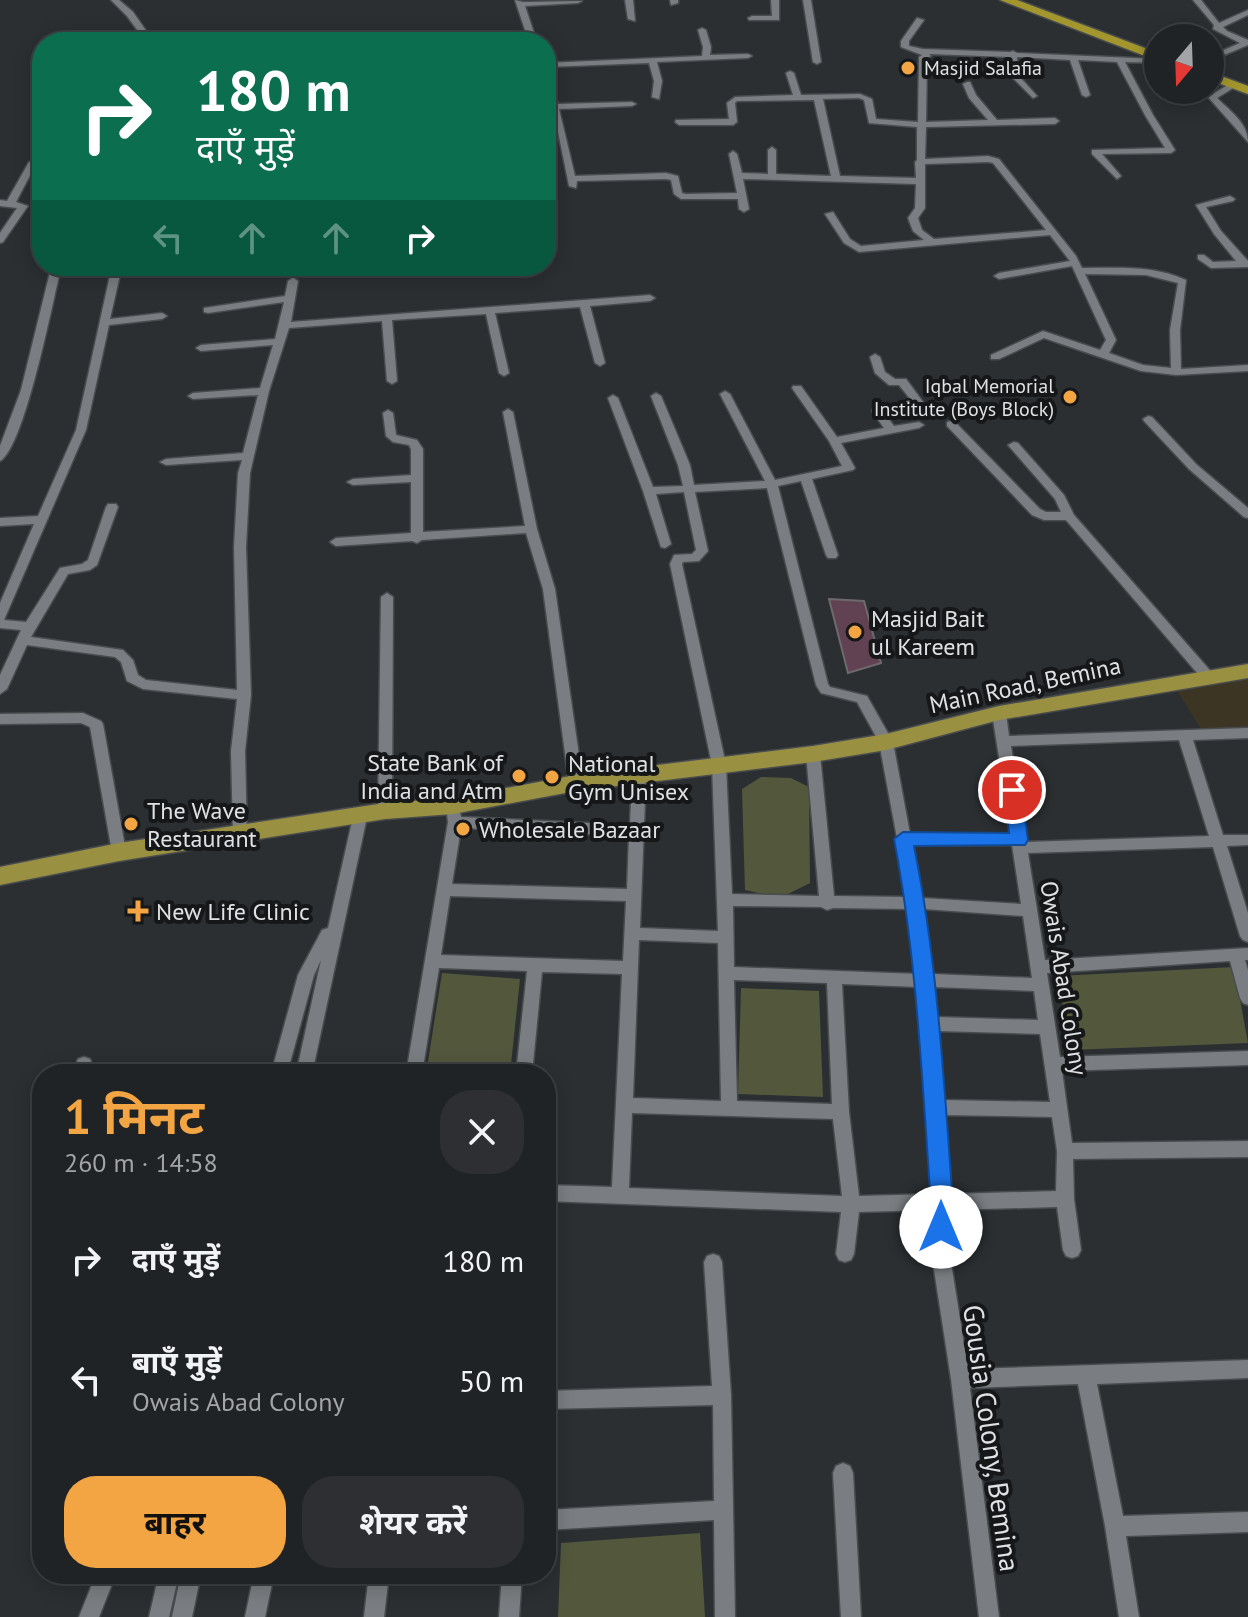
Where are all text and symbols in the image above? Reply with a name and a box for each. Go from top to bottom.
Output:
north arrow [1144,24,1224,104]
map controls [1144,24,1224,104]
text: 180 m [196,54,351,126]
place label: Masjid Salafia [924,55,1042,81]
marker: Masjid Salafia [899,59,917,77]
icon: right [64,64,168,168]
text: दाएँ मुड़ें [196,124,295,171]
icon: left [146,216,190,260]
icon: ahead [230,216,274,260]
icon: ahead [314,216,358,260]
icon: right [398,216,442,260]
place label: Iqbal Memorial Institute (Boys Block) [874,373,1054,422]
marker: Iqbal Memorial Institute (Boys Block) [1061,388,1079,406]
place label: Masjid Bait ul Kareem [871,603,985,662]
marker: Masjid Bait ul Kareem [846,623,864,641]
street label: Main Road, Bemina [927,650,1123,720]
place label: State Bank of India and Atm [360,747,504,806]
place label: National Gym Unisex [568,748,689,807]
pin [978,756,1046,824]
marker: State Bank of India and Atm [510,767,528,785]
marker: National Gym Unisex [543,768,561,786]
icon: arrive [990,768,1034,812]
place label: The Wave Restaurant [147,795,257,854]
place label: Wholesale Bazaar [479,814,660,845]
marker: The Wave Restaurant [122,815,140,833]
marker: Wholesale Bazaar [454,820,472,838]
street label: Owais Abad Colony [1033,879,1095,1077]
place label: New Life Clinic [156,896,310,927]
marker: New Life Clinic [127,900,149,922]
text: 1 मिनट [64,1085,204,1147]
button: close [440,1090,524,1174]
text: 260 m · 14:58 [64,1146,218,1179]
position arrow [899,1185,983,1269]
icon: right [64,1238,108,1282]
text: दाएँ मुड़ें [132,1239,220,1278]
text: 180 m [443,1241,524,1280]
street label: Gousia Colony, Bemina [955,1302,1029,1574]
text: बाएँ मुड़ें [132,1342,222,1381]
icon: left [64,1358,108,1402]
text: 50 m [459,1361,524,1400]
text: Owais Abad Colony [132,1385,345,1418]
button: बाहर [64,1476,286,1568]
button: शेयर करें [302,1476,524,1568]

